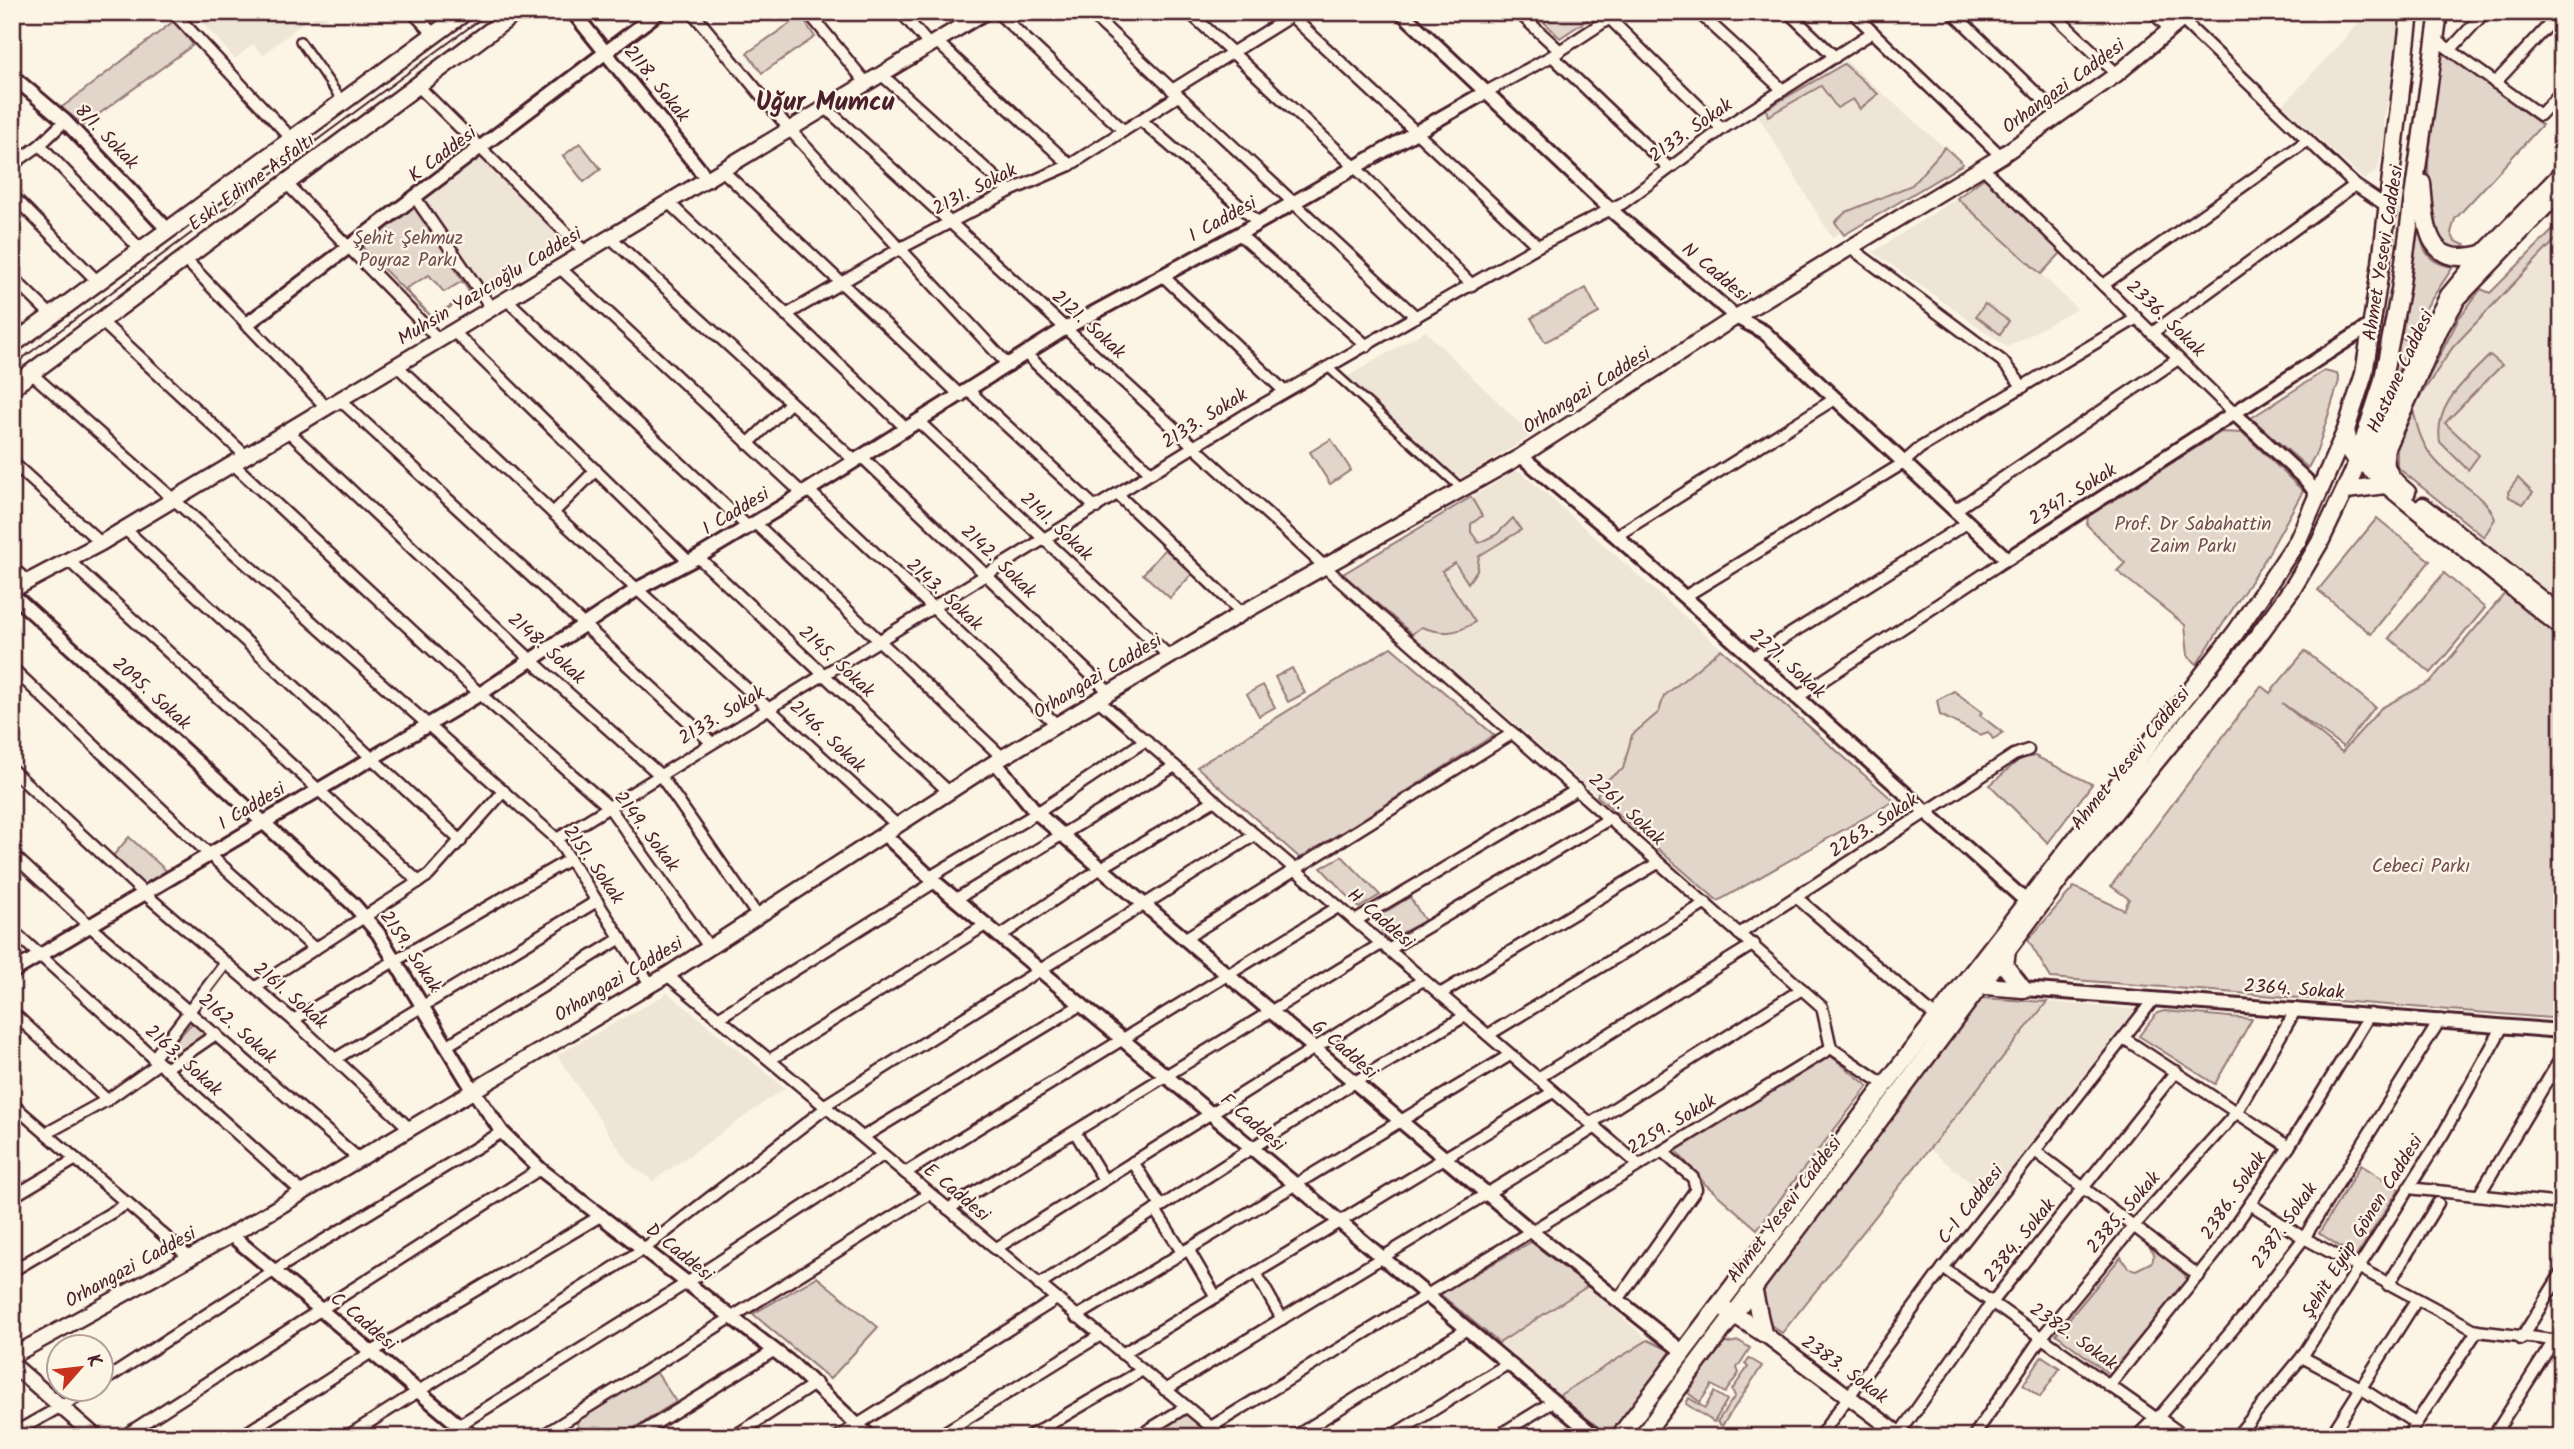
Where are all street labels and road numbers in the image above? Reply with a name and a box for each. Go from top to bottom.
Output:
street label: Orhangazi Caddesi [1996,31,2133,142]
street label: 2118. Sokak [615,39,697,129]
street label: 2133. Sokak [1643,91,1739,171]
street label: 8/1. Sokak [67,97,145,177]
street label: K Caddesi [402,118,485,191]
street label: Eski Edirne Asfaltı [182,127,322,239]
street label: 2131. Sokak [927,156,1023,224]
street label: Ahmet Yesevi Caddesi [2355,162,2413,343]
street label: I Caddesi [1183,188,1264,251]
street label: Muhsin Yazıcıoğlu Caddesi [392,219,589,354]
street label: N Caddesi [1674,236,1757,311]
street label: 2336. Sokak [2118,273,2212,365]
street label: 2121. Sokak [1044,283,1132,367]
street label: Hastane Caddesi [2359,304,2443,438]
street label: Orhangazi Caddesi [1517,339,1658,442]
street label: 2133. Sokak [1156,381,1254,457]
street label: 2347. Sokak [2023,456,2123,534]
street label: I Caddesi [697,479,777,544]
street label: 2141. Sokak [1012,485,1100,569]
street label: 2142. Sokak [953,518,1043,606]
street label: 2143. Sokak [899,551,989,639]
street label: 2148. Sokak [500,606,592,692]
street label: 2145. Sokak [791,619,881,706]
street label: 2271. Sokak [1742,621,1832,707]
street label: Orhangazi Caddesi [1028,626,1170,727]
street label: 2095. Sokak [105,650,197,738]
street label: 2133. Sokak [673,678,771,754]
street label: Ahmet Yesevi Caddesi [2064,680,2199,837]
street label: 2146. Sokak [782,693,872,781]
street label: 2261. Sokak [1581,766,1671,854]
street label: I Caddesi [213,774,293,839]
street label: 2149. Sokak [606,785,686,879]
street label: 2263. Sokak [1823,786,1925,866]
street label: 2151. Sokak [555,819,631,911]
street label: H Caddesi [1340,881,1421,958]
street label: 2159. Sokak [371,905,449,999]
street label: Orhangazi Caddesi [549,929,691,1030]
street label: 2161. Sokak [246,955,334,1037]
street label: 2364. Sokak [2243,972,2345,1008]
street label: 2162. Sokak [191,986,283,1072]
street label: G Caddesi [1304,1013,1385,1088]
street label: 2163. Sokak [137,1018,229,1104]
street label: F Caddesi [1213,1086,1292,1161]
street label: 2259. Sokak [1622,1087,1722,1163]
street label: Şehit Eyüp Gönen Caddesi [2294,1128,2432,1325]
street label: Ahmet Yesevi Caddesi [1720,1129,1851,1290]
street label: 2386. Sokak [2193,1145,2275,1246]
street label: E Caddesi [916,1156,997,1231]
street label: C-1 Caddesi [1930,1158,2013,1251]
street label: 2385. Sokak [2080,1165,2169,1261]
street label: 2387. Sokak [2244,1177,2326,1275]
street label: 2384. Sokak [1976,1192,2064,1290]
street label: D Caddesi [638,1216,721,1291]
street label: Orhangazi Caddesi [60,1219,203,1317]
street label: C Caddesi [323,1285,404,1360]
street label: 2382. Sokak [2023,1295,2123,1379]
street label: 2383. Sokak [1794,1328,1894,1412]

